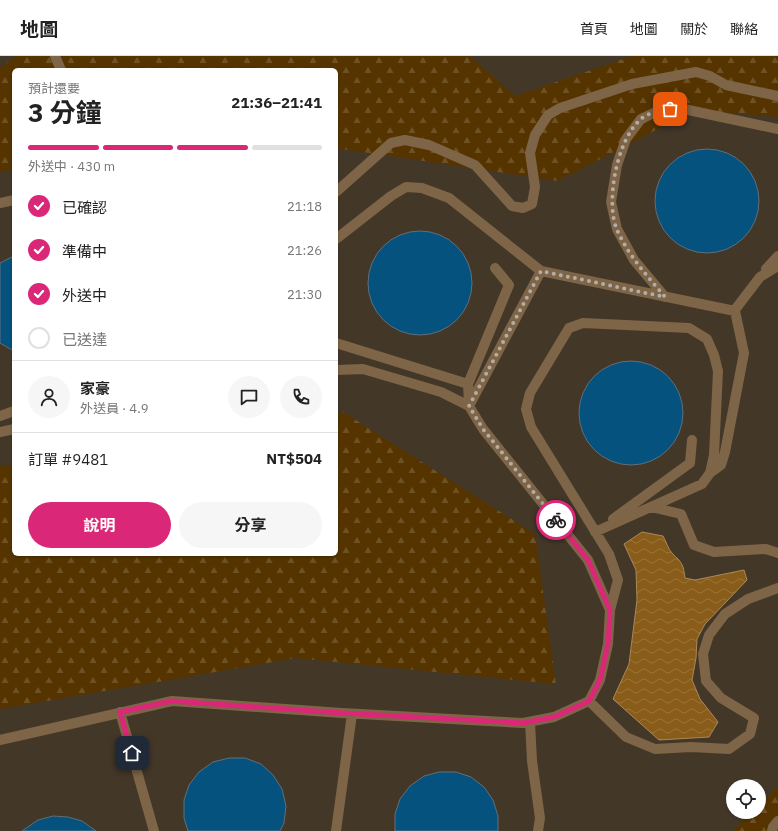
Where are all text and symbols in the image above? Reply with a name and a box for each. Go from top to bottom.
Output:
text: 地圖 [20,17,58,41]
text: 首頁 [580,20,608,38]
text: 地圖 [630,20,658,38]
text: 關於 [680,20,708,38]
text: 聯絡 [730,20,758,38]
text: 預計還要 [28,80,80,97]
pin [653,92,687,126]
text: 21:36–21:41 [231,93,322,112]
text: 3 分鐘 [28,95,102,129]
icon: bag [659,98,681,120]
text: 外送中 · 430 m [28,158,115,175]
icon: check [28,195,50,217]
text: 已確認 [62,198,107,217]
text: 21:18 [287,198,322,215]
icon: check [28,239,50,261]
text: 準備中 [62,242,107,261]
text: 21:26 [287,242,322,259]
icon: check [28,283,50,305]
text: 外送中 [62,286,107,305]
text: 21:30 [287,286,322,303]
text: 已送達 [62,330,107,349]
button: person [28,376,70,418]
button: chat [228,376,270,418]
button: phone [280,376,322,418]
text: 家豪 [80,379,110,398]
text: 外送員 · 4.9 [80,400,149,417]
text: NT$504 [266,449,322,468]
text: 訂單 #9481 [28,450,108,469]
courier [536,500,576,540]
button: 說明 [28,502,171,548]
button: 分享 [179,502,322,548]
icon: bike [545,509,567,531]
pin [115,736,149,770]
icon: home [121,742,143,764]
map controls [726,779,766,819]
button: locate [726,779,766,819]

